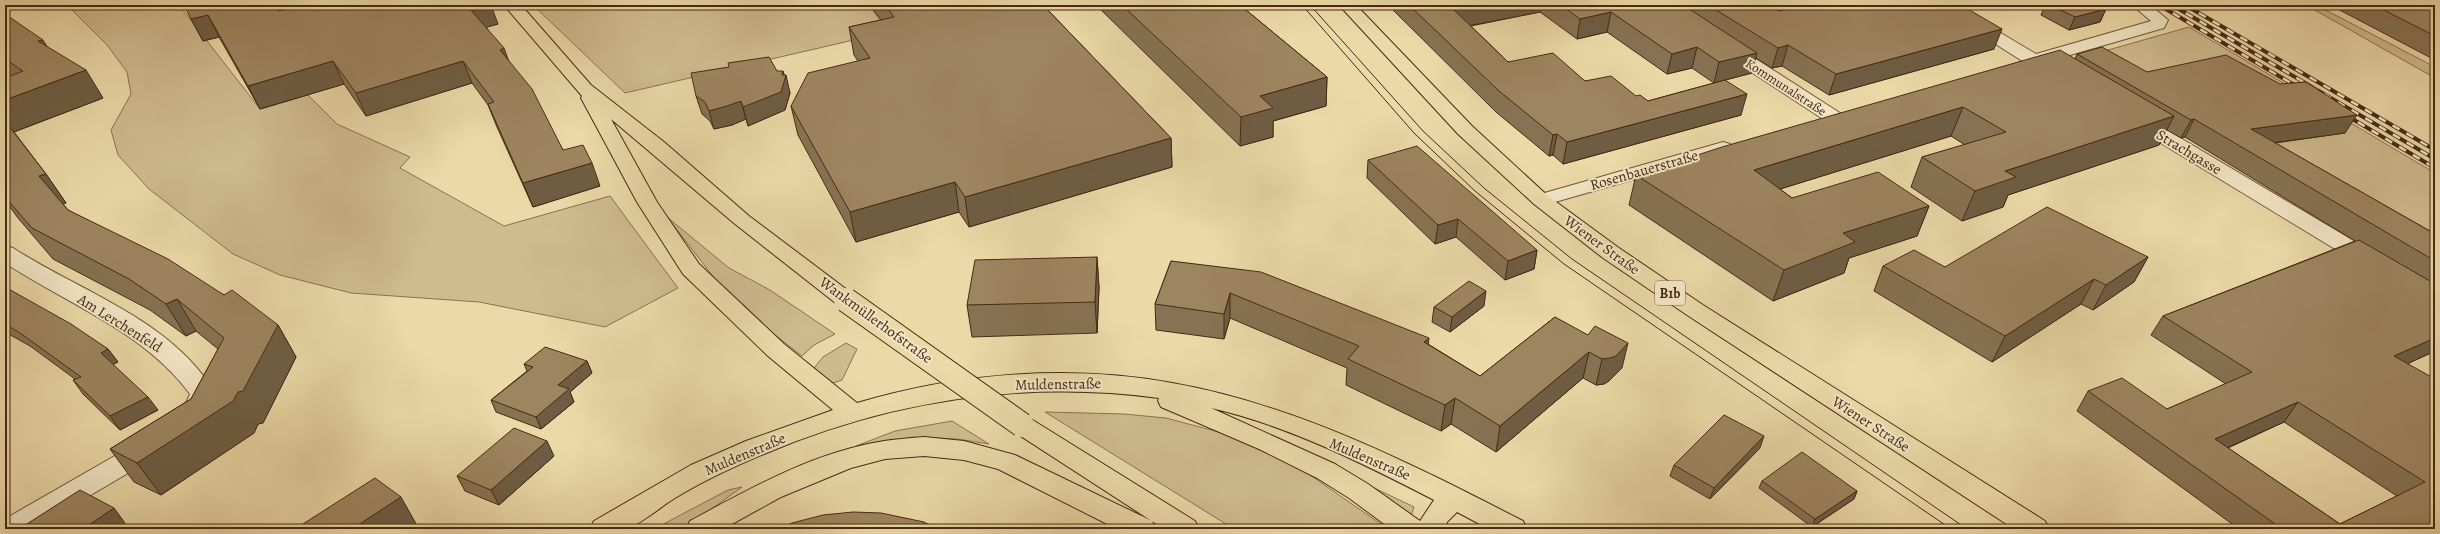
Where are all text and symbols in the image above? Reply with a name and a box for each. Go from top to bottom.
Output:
street label: Kommunalstraße [1742,54,1830,120]
street label: Strachgasse [2153,125,2226,179]
street label: Rosenbauerstraße [1588,145,1701,195]
street label: Wiener Straße [1559,210,1644,279]
street label: Wankmüllerhofstraße [815,272,937,368]
road number: B1b [1655,281,1685,305]
street label: Am Lerchenfeld [73,288,167,357]
street label: Muldenstraße [1015,373,1102,395]
street label: Wiener Straße [1827,391,1914,457]
street label: Muldenstraße [701,428,789,480]
street label: Muldenstraße [1326,433,1414,485]

